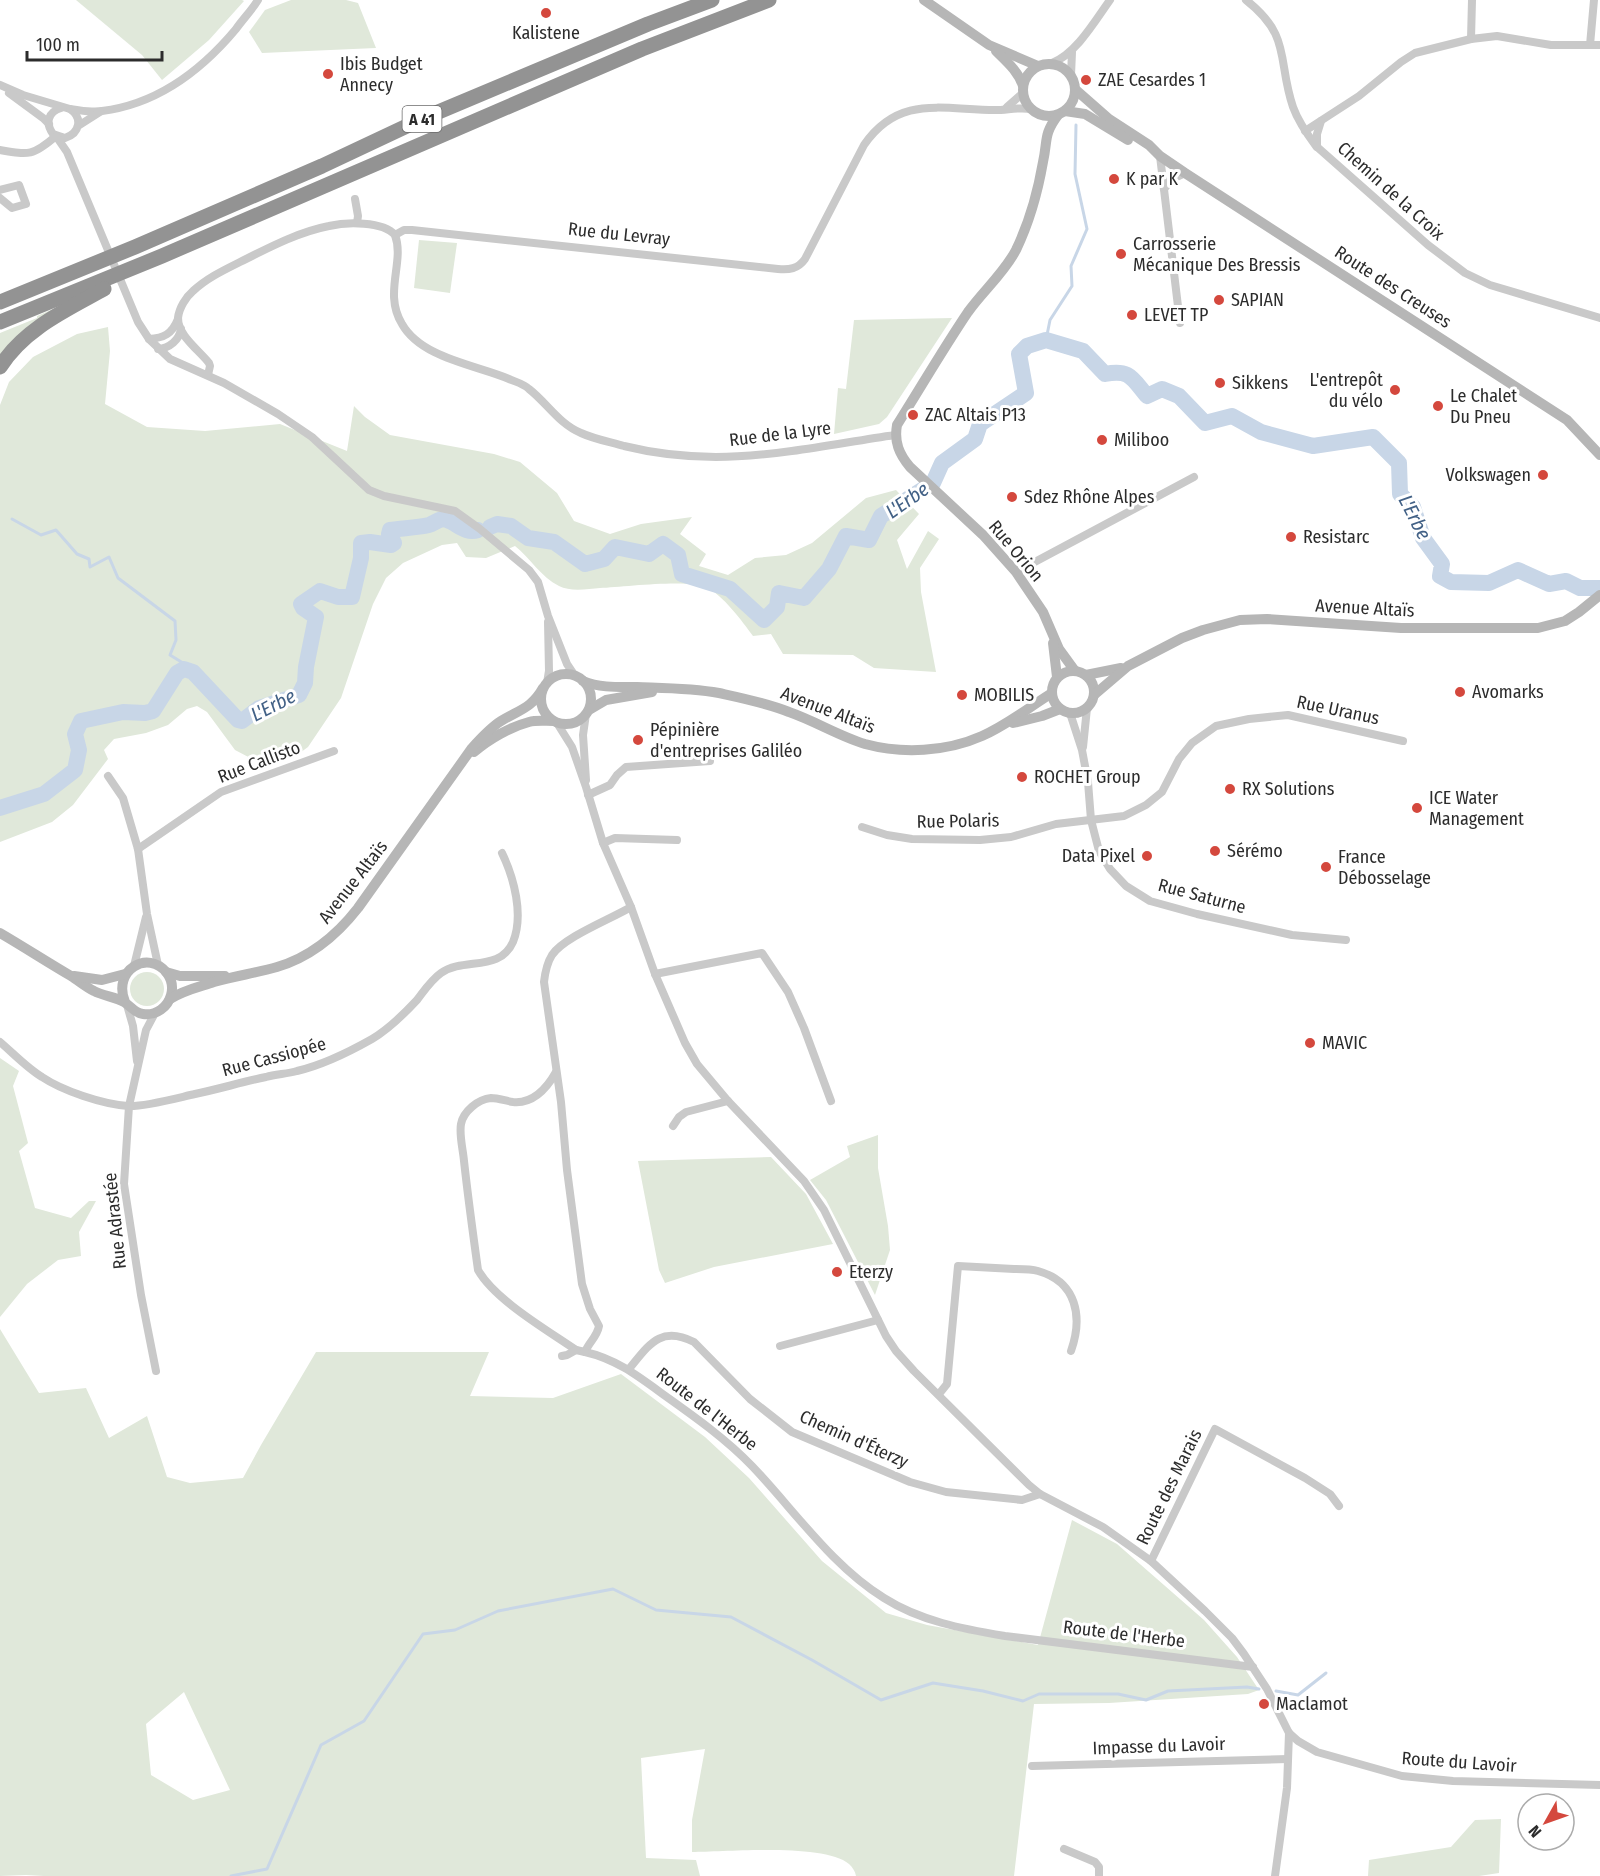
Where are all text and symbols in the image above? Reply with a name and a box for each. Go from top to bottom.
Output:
marker: Kalistene [539,6,553,20]
place label: Kalistene [512,22,580,44]
scale bar [27,24,162,62]
text: 100 m [36,34,80,56]
place label: Ibis Budget Annecy [340,53,423,96]
marker: Ibis Budget Annecy [321,67,335,81]
place label: ZAE Cesardes 1 [1098,69,1206,91]
marker: ZAE Cesardes 1 [1079,73,1093,87]
road number: A 41 [402,106,442,132]
street label: Chemin de la Croix [1333,137,1449,245]
place label: K par K [1126,168,1178,190]
marker: K par K [1107,172,1121,186]
street label: Rue du Levray [567,218,671,250]
place label: Carrosserie Mécanique Des Bressis [1133,233,1301,276]
street label: Route des Creuses [1330,241,1456,333]
marker: Carrosserie Mécanique Des Bressis [1114,247,1128,261]
place label: SAPIAN [1231,289,1284,311]
marker: SAPIAN [1212,293,1226,307]
place label: LEVET TP [1144,304,1208,326]
marker: LEVET TP [1125,308,1139,322]
place label: L'entrepôt du vélo [1310,369,1383,412]
place label: Sikkens [1232,372,1288,394]
marker: Sikkens [1213,376,1227,390]
marker: L'entrepôt du vélo [1388,383,1402,397]
place label: Le Chalet Du Pneu [1450,385,1517,428]
marker: Le Chalet Du Pneu [1431,399,1445,413]
place label: ZAC Altais P13 [925,404,1026,426]
marker: ZAC Altais P13 [906,408,920,422]
street label: Rue de la Lyre [728,417,832,451]
place label: Miliboo [1114,429,1169,451]
marker: Miliboo [1095,433,1109,447]
place label: Volkswagen [1445,464,1531,486]
marker: Volkswagen [1536,468,1550,482]
water label: L'Erbe [881,476,934,523]
place label: Sdez Rhône Alpes [1024,486,1155,508]
marker: Sdez Rhône Alpes [1005,490,1019,504]
water label: L'Erbe [1394,491,1437,544]
street label: Rue Orion [984,516,1048,586]
place label: Resistarc [1303,526,1370,548]
marker: Resistarc [1284,530,1298,544]
street label: Avenue Altaïs [1315,594,1415,622]
place label: Avomarks [1472,681,1544,703]
street label: Avenue Altaïs [778,682,879,738]
water label: L'Erbe [247,683,300,726]
place label: MOBILIS [974,684,1034,706]
marker: Avomarks [1453,685,1467,699]
marker: MOBILIS [955,688,969,702]
street label: Rue Uranus [1295,691,1382,730]
place label: Pépinière d'entreprises Galiléo [650,719,802,762]
marker: Pépinière d'entreprises Galiléo [631,733,645,747]
street label: Rue Callisto [215,736,303,788]
place label: ROCHET Group [1034,766,1141,788]
marker: ROCHET Group [1015,770,1029,784]
place label: RX Solutions [1242,778,1335,800]
marker: RX Solutions [1223,782,1237,796]
place label: ICE Water Management [1429,787,1524,830]
marker: ICE Water Management [1410,801,1424,815]
street label: Rue Polaris [916,809,1000,833]
street label: Avenue Altaïs [314,836,392,928]
place label: Sérémo [1227,840,1283,862]
marker: Sérémo [1208,844,1222,858]
place label: Data Pixel [1062,845,1135,867]
place label: France Débosselage [1338,846,1431,889]
marker: Data Pixel [1140,849,1154,863]
marker: France Débosselage [1319,860,1333,874]
street label: Rue Saturne [1156,874,1248,918]
place label: MAVIC [1322,1032,1367,1054]
street label: Rue Cassiopée [220,1033,328,1081]
marker: MAVIC [1303,1036,1317,1050]
street label: Rue Adrastée [99,1172,131,1270]
place label: Eterzy [849,1261,893,1283]
marker: Eterzy [830,1265,844,1279]
street label: Route de l'Herbe [652,1363,762,1455]
street label: Chemin d'Éterzy [796,1404,912,1473]
street label: Route des Marais [1131,1425,1207,1548]
street label: Route de l'Herbe [1062,1616,1186,1652]
place label: Maclamot [1276,1693,1348,1715]
marker: Maclamot [1257,1697,1271,1711]
street label: Impasse du Lavoir [1092,1733,1227,1759]
street label: Route du Lavoir [1401,1747,1518,1777]
north arrow [1516,1792,1576,1852]
text: N [1525,1822,1545,1841]

